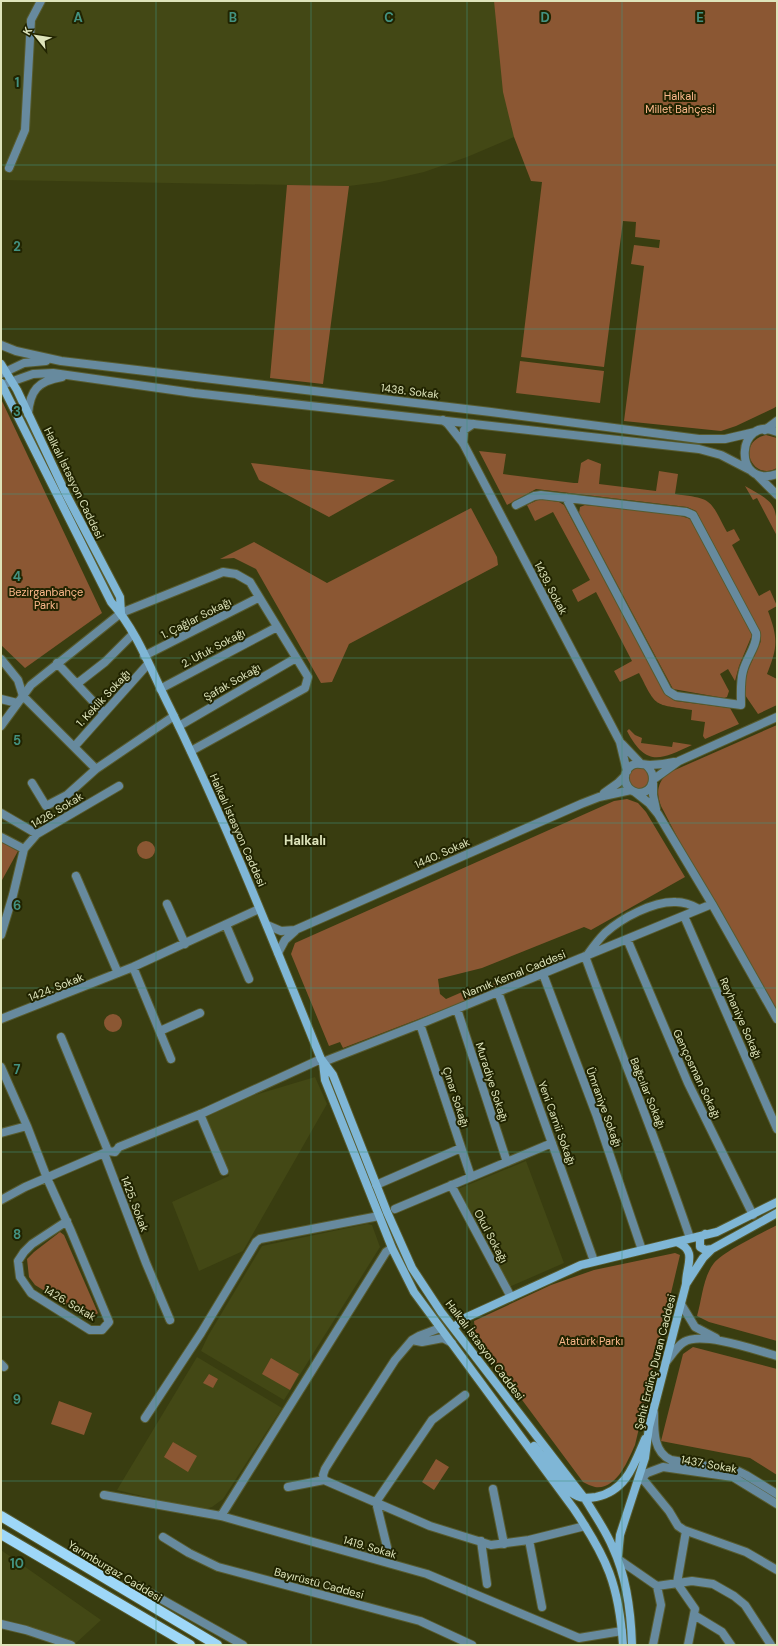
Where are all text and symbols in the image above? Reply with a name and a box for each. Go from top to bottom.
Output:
text: A [73,9,83,26]
text: B [229,9,237,26]
text: C [384,9,394,26]
text: D [540,9,550,26]
text: E [696,9,704,26]
north arrow [16,16,56,56]
text: K [19,24,35,38]
text: 1 [15,74,19,91]
park label: Halkalı Millet Bahçesi [645,89,715,116]
text: 2 [13,238,21,255]
street label: 1438. Sokak [380,380,440,402]
text: 3 [13,403,21,420]
street label: Halkalı İstasyon Caddesi [41,425,107,541]
street label: 1439. Sokak [531,559,571,617]
text: 4 [13,568,21,585]
park label: Bezirganbahçe Parkı [9,585,83,612]
street label: 1. Çağlar Sokağı [159,594,233,642]
street label: 2. Ufuk Sokağı [179,625,247,671]
street label: Şafak Sokağı [201,660,263,704]
street label: 1. Keklik Sokağı [73,667,133,729]
text: 5 [13,732,21,749]
street label: Halkalı İstasyon Caddesi [207,771,269,889]
street label: 1426. Sokak [29,789,86,831]
district label: Halkalı [284,832,326,849]
street label: 1440. Sokak [412,834,472,871]
text: 6 [13,897,21,914]
street label: Namık Kemal Caddesi [460,947,568,1001]
street label: 1424. Sokak [26,969,86,1004]
street label: Reyhaniye Sokağı [717,975,765,1061]
street label: Gençosman Sokağı [670,1027,724,1121]
street label: Muradiye Sokağı [473,1040,511,1124]
street label: Bağcılar Sokağı [627,1055,669,1131]
text: 7 [14,1061,21,1078]
street label: Çınar Sokağı [440,1065,472,1129]
street label: Ümraniye Sokağı [583,1065,625,1149]
street label: Yeni Camii Sokağı [535,1079,579,1167]
street label: 1425. Sokak [118,1174,152,1234]
street label: Okul Sokağı [471,1207,511,1265]
text: 8 [13,1226,21,1243]
street label: 1426. Sokak [41,1282,99,1324]
street label: Şehit Erdinç Duran Caddesi [631,1293,679,1431]
street label: Halkalı İstasyon Caddesi [443,1297,527,1403]
park label: Atatürk Parkı [559,1334,623,1348]
text: 9 [13,1391,21,1408]
street label: 1437. Sokak [680,1452,739,1476]
street label: 1419. Sokak [342,1533,399,1561]
street label: Yarımburgaz Caddesi [65,1537,165,1605]
text: 10 [10,1555,24,1572]
street label: Bayırüstü Caddesi [273,1564,365,1602]

